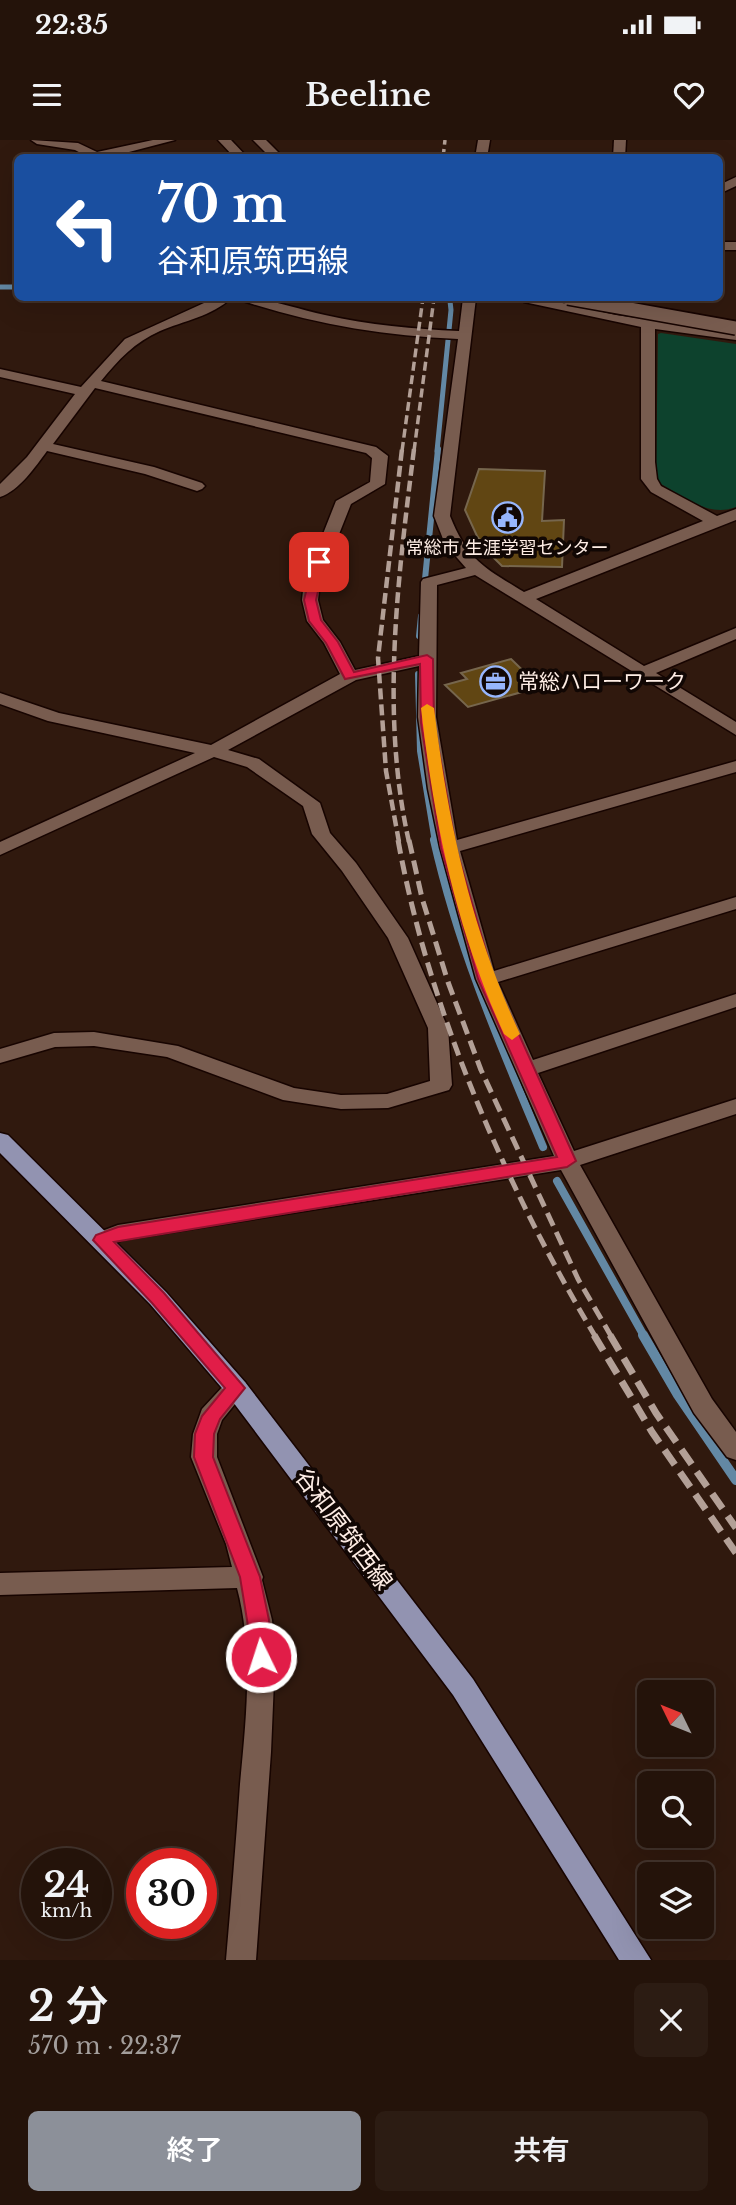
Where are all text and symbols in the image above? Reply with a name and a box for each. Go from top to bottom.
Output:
text: 22:35 [35,9,108,41]
text: Beeline [305,75,431,115]
icon: menu [28,76,66,114]
icon: heart [670,76,708,114]
text: 70 m [157,174,287,235]
icon: left [42,182,133,273]
text: 谷和原筑西線 [157,241,349,281]
public building icon: 常総市 生涯学習センター [490,501,524,535]
pin [289,532,349,592]
place label: 常総市 生涯学習センター [405,537,609,559]
icon: arrive [300,543,338,581]
office icon: 常総ハローワーク [478,665,512,699]
place label: 常総ハローワーク [518,669,686,695]
street label: 谷和原筑西線 [289,1463,399,1595]
position arrow [224,1620,298,1694]
north arrow [637,1680,714,1757]
map controls [637,1680,714,1939]
button: search [637,1771,714,1848]
speed limit sign: 30 [126,1848,217,1939]
button: layers [637,1862,714,1939]
text: 24 [43,1863,90,1906]
text: km/h [41,1900,92,1922]
text: 2 分 [28,1980,108,2032]
button: close [634,1983,708,2057]
text: 570 m · 22:37 [28,2032,181,2060]
button: 終了 [28,2111,361,2191]
button: 共有 [375,2111,708,2191]

